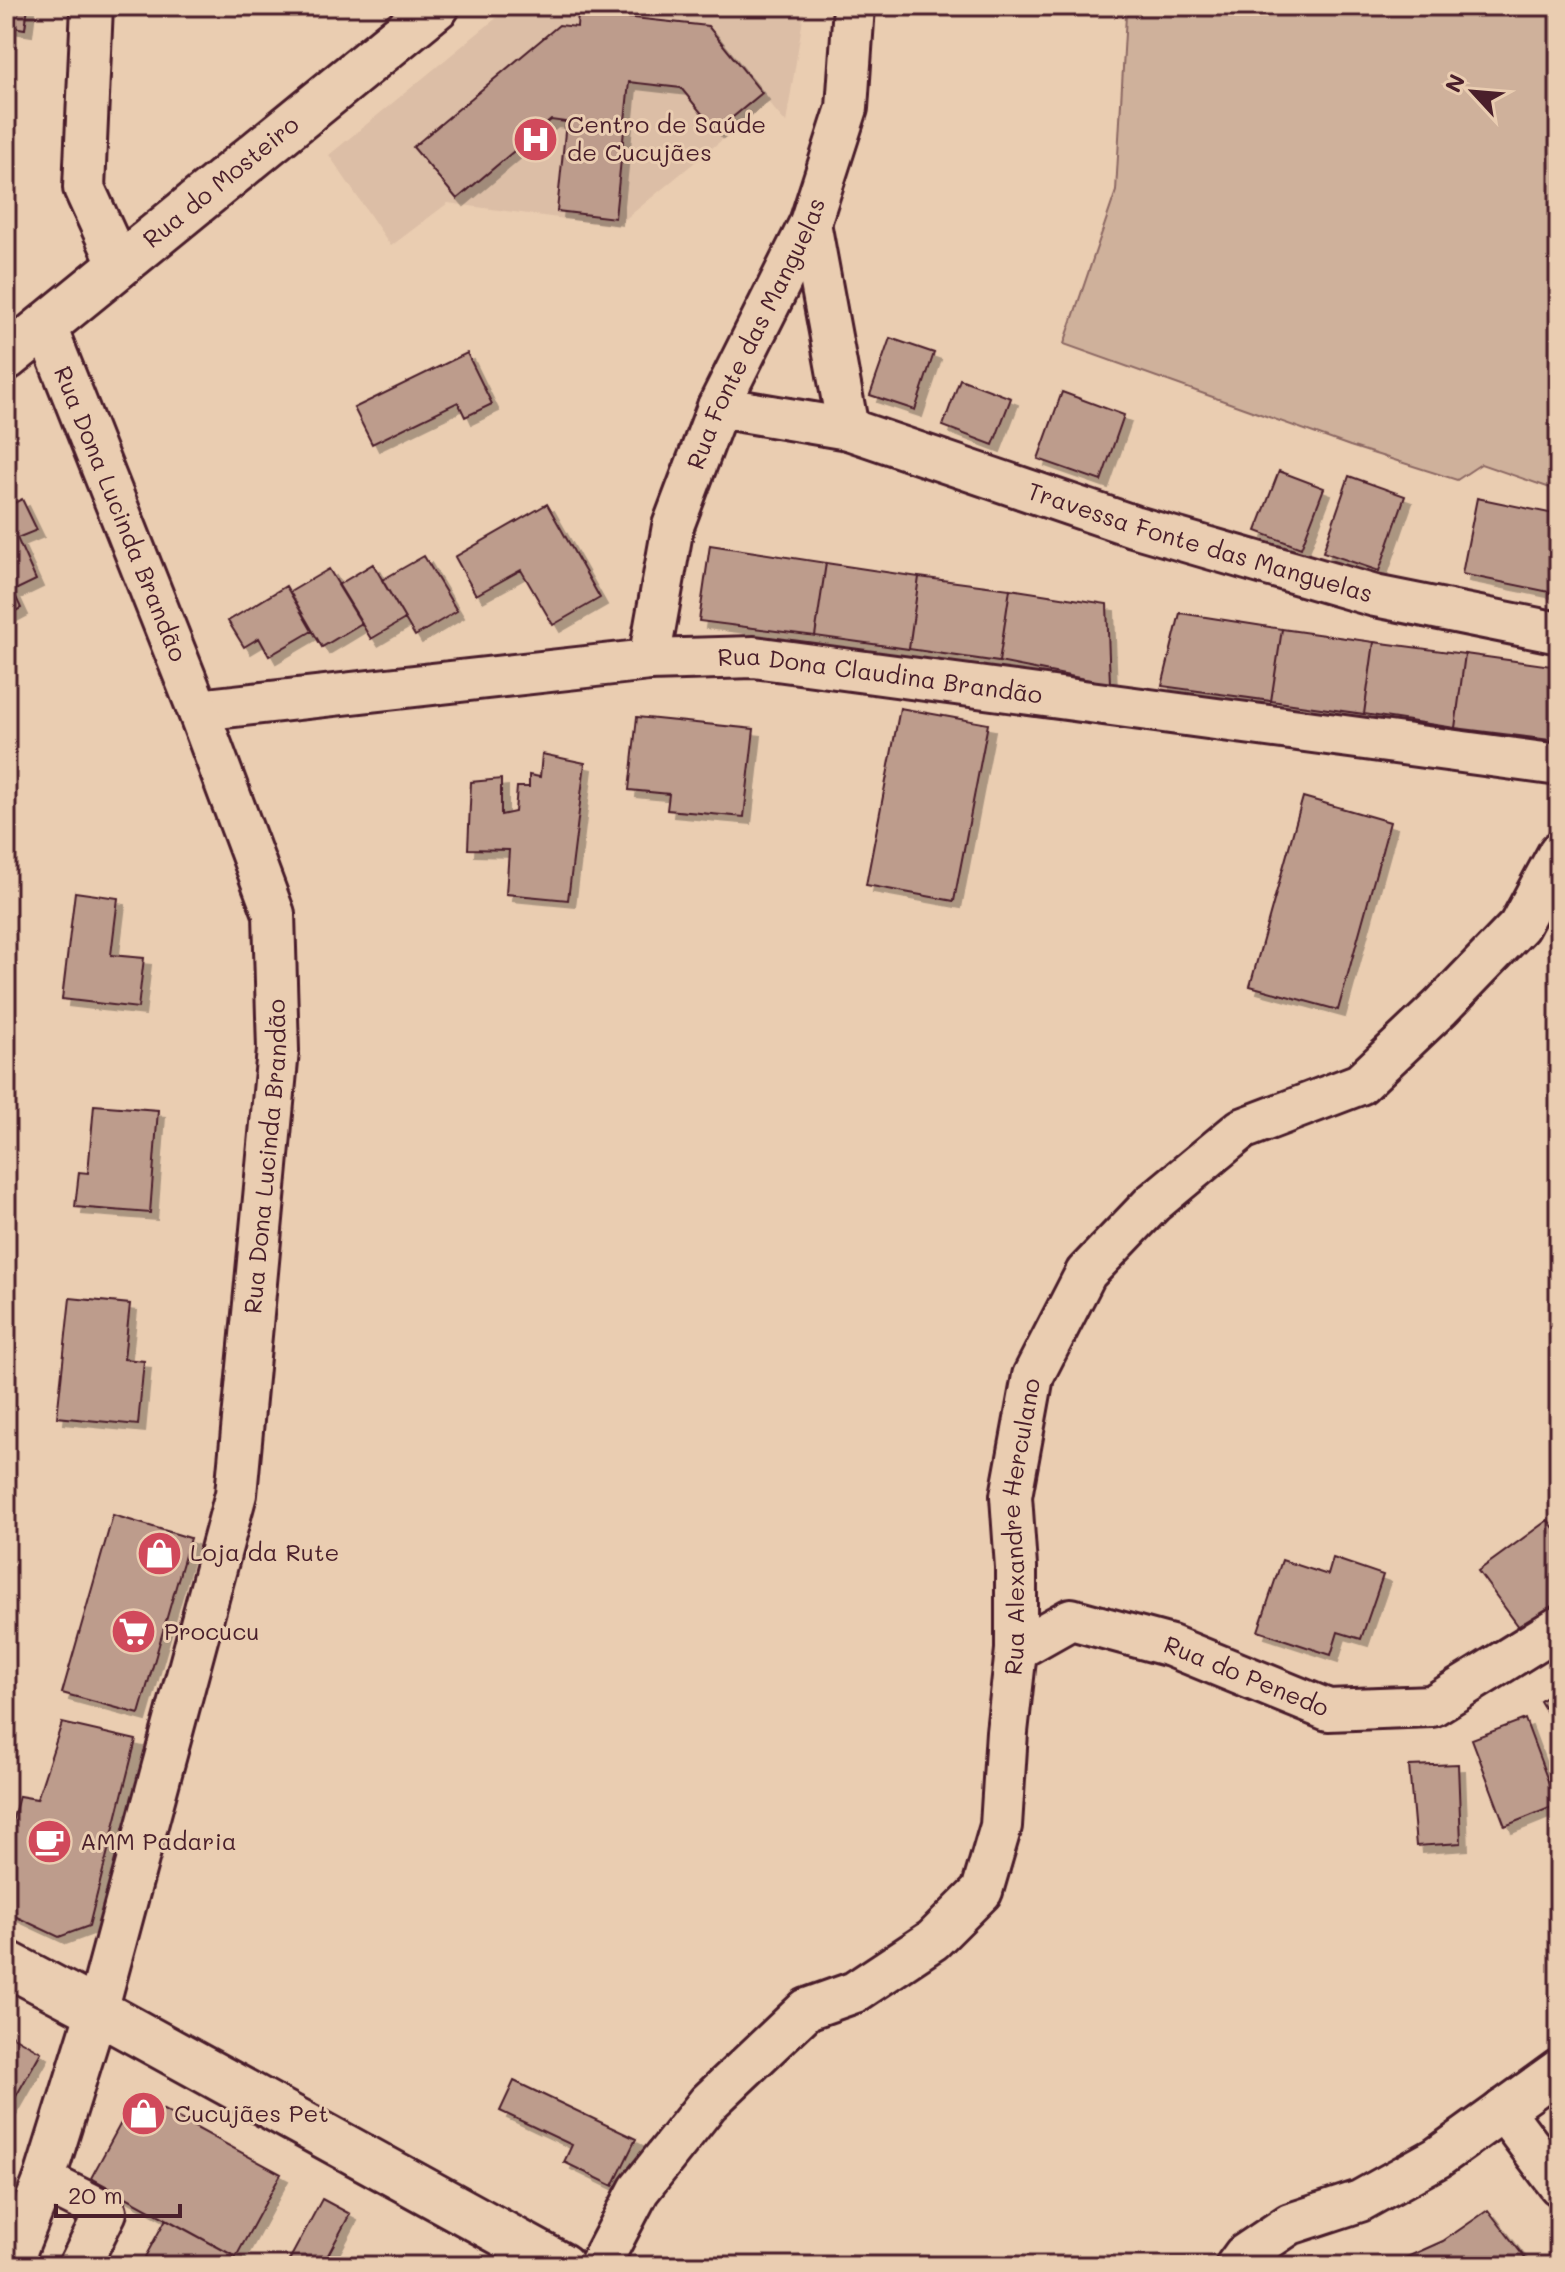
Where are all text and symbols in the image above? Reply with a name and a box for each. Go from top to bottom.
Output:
north arrow [1433,52,1513,132]
text: N [1438,69,1471,97]
street label: Rua do Mosteiro [136,108,305,254]
place label: Centro de Saúde de Cucujães [567,108,766,167]
hospital icon: Centro de Saúde de Cucujães [512,115,560,163]
street label: Rua Fonte das Manguelas [679,194,831,473]
street label: Rua Dona Lucinda Brandão [48,361,195,666]
street label: Travessa Fonte das Manguelas [1024,474,1377,609]
street label: Rua Dona Claudina Brandão [717,640,1044,710]
street label: Rua Dona Lucinda Brandão [236,999,293,1315]
street label: Rua Alexandre Herculano [994,1375,1046,1677]
shop icon: Loja da Rute [135,1529,183,1577]
place label: Loja da Rute [190,1536,339,1567]
supermarket icon: Procucu [109,1608,157,1656]
place label: Procucu [164,1615,259,1646]
street label: Rua do Penedo [1160,1628,1334,1723]
cafe icon: AMM Padaria [25,1818,73,1866]
place label: AMM Padaria [80,1825,237,1856]
shop icon: Cucujães Pet [119,2090,167,2138]
place label: Cucujães Pet [174,2097,329,2128]
scale bar [56,2168,180,2218]
text: 20 m [68,2179,123,2210]

